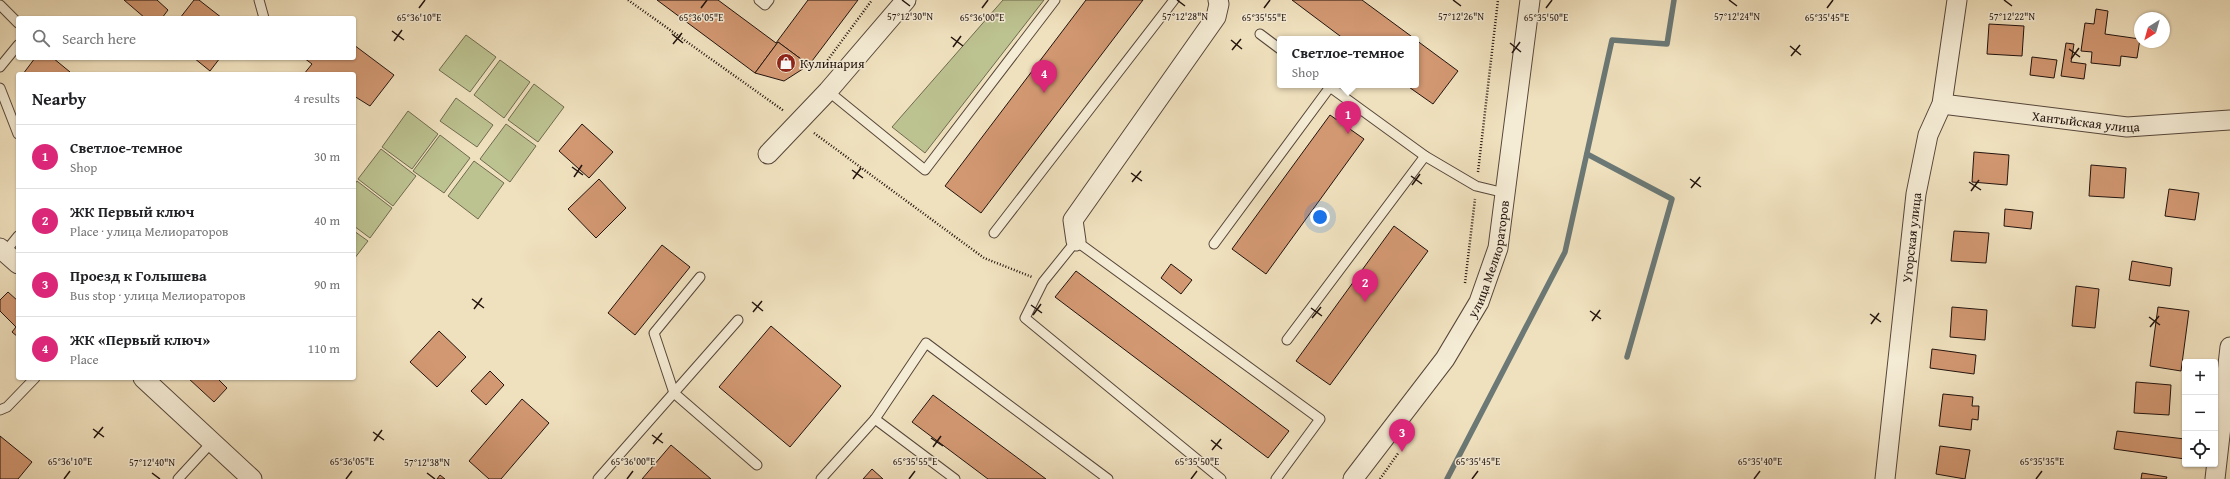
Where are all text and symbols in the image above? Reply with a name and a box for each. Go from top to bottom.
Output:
text: 57°12'30"N [887,9,933,24]
text: 57°12'28"N [1162,9,1208,24]
text: 57°12'26"N [1438,9,1484,24]
text: 57°12'24"N [1714,9,1760,24]
text: 57°12'22"N [1989,9,2035,24]
text: 65°36'10"E [397,10,441,25]
text: 65°36'05"E [679,10,723,25]
text: 65°36'00"E [960,10,1004,25]
text: 65°35'55"E [1242,10,1286,25]
text: 65°35'50"E [1524,10,1568,25]
text: 65°35'45"E [1805,10,1849,25]
north arrow [2134,12,2170,48]
search box [16,16,356,60]
icon: search [30,27,52,49]
text: Search here [62,28,136,49]
popup [1277,36,1419,88]
text: Светлое-темное [1292,42,1404,63]
shop icon: Кулинария [775,52,797,74]
place label: Кулинария [800,54,865,73]
pin: 4 [1031,60,1057,93]
text: Shop [1292,63,1319,82]
text: Nearby [32,86,86,111]
text: 4 results [294,89,340,108]
pin: 1 [1335,101,1361,134]
street label: Хантыйская улица [2031,106,2141,137]
text: Светлое-темное [70,137,183,158]
text: 1 [42,147,48,166]
text: 30 m [314,147,340,166]
text: Shop [70,158,97,177]
street label: Угорская улица [1897,191,1926,283]
street label: улица Мелиораторов [1462,199,1514,322]
text: ЖК Первый ключ [70,201,194,222]
your location [1310,207,1330,227]
text: 2 [42,211,48,230]
text: 40 m [314,211,340,230]
text: Place · улица Мелиораторов [70,222,228,241]
text: Проезд к Голышева [70,265,207,286]
pin: 2 [1352,269,1378,302]
text: 3 [42,275,48,294]
text: 90 m [314,275,340,294]
text: Bus stop · улица Мелиораторов [70,286,246,305]
text: ЖК «Первый ключ» [70,329,210,350]
text: 4 [42,339,48,358]
text: 110 m [308,339,340,358]
text: Place [70,350,99,369]
map controls [2182,359,2218,467]
button: + [2182,359,2218,395]
button: − [2182,395,2218,431]
pin: 3 [1389,419,1415,452]
button: locate [2182,431,2218,467]
text: 65°36'10"E [48,454,92,469]
text: 65°36'05"E [330,454,374,469]
text: 65°36'00"E [611,454,655,469]
text: 65°35'55"E [893,454,937,469]
text: 65°35'50"E [1175,454,1219,469]
text: 65°35'45"E [1456,454,1500,469]
text: 65°35'40"E [1738,454,1782,469]
text: 65°35'35"E [2020,454,2064,469]
text: 57°12'40"N [129,455,175,470]
text: 57°12'38"N [404,455,450,470]

